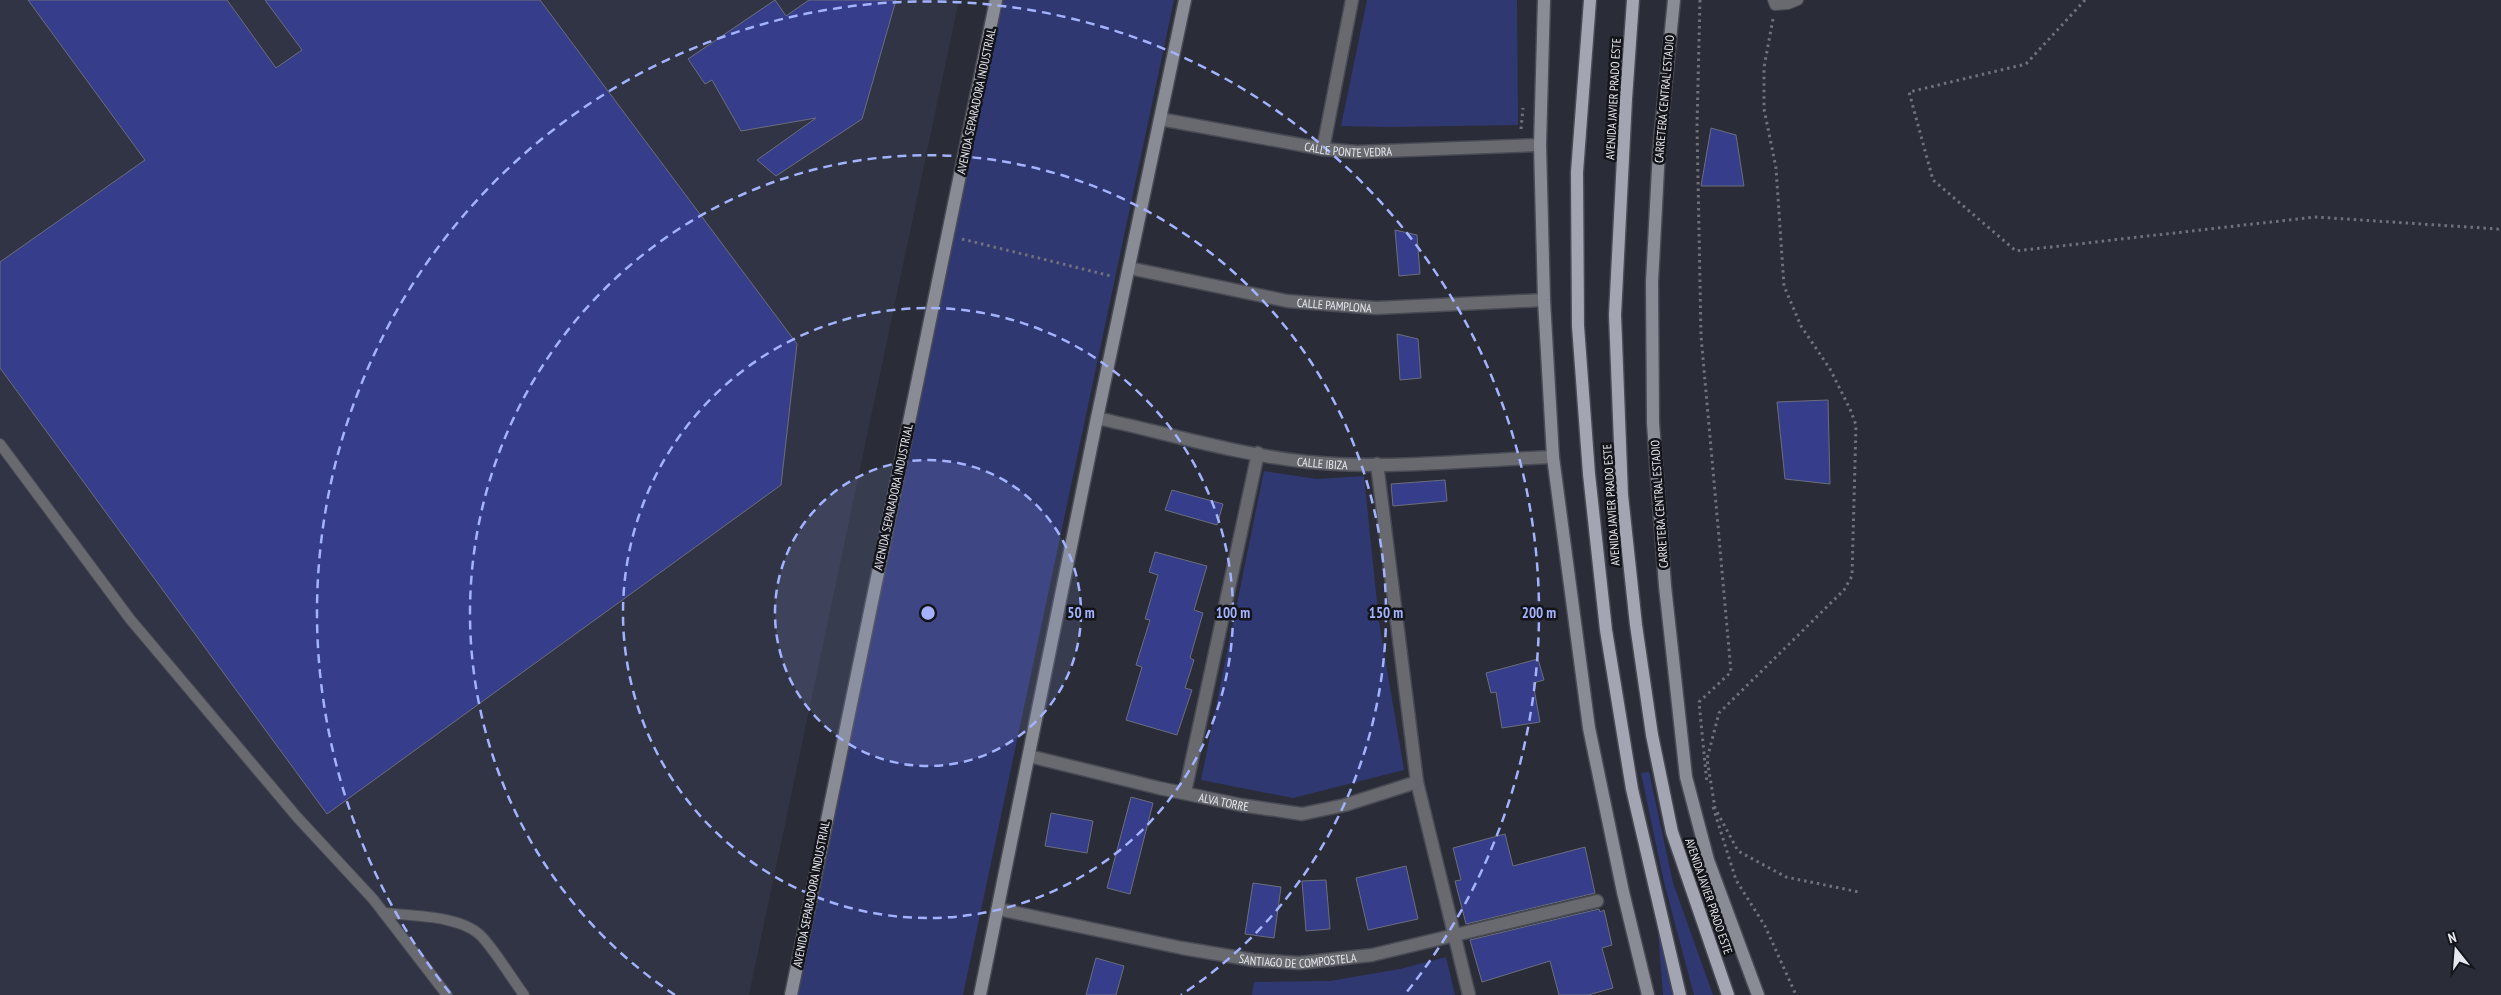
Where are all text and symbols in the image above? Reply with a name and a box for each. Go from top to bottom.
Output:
street label: AVENIDA SEPARADORA INDUSTRIAL [953,27,999,175]
street label: CARRETERA CENTRAL ESTADIO [1651,34,1677,164]
street label: AVENIDA JAVIER PRADO ESTE [1602,38,1624,160]
street label: CALLE PONTE VEDRA [1303,138,1393,160]
street label: CALLE PAMPLONA [1296,294,1373,315]
street label: AVENIDA SEPARADORA INDUSTRIAL [870,423,916,571]
street label: CARRETERA CENTRAL ESTADIO [1647,439,1671,569]
street label: AVENIDA JAVIER PRADO ESTE [1599,444,1623,566]
street label: CALLE IBIZA [1296,453,1348,472]
text: 50 m [1067,603,1095,622]
text: 100 m [1216,603,1250,622]
text: 150 m [1369,603,1403,622]
text: 200 m [1522,603,1556,622]
centre of rings [919,604,937,622]
street label: ALVA TORRE [1198,789,1250,814]
street label: AVENIDA SEPARADORA INDUSTRIAL [789,820,833,968]
street label: AVENIDA JAVIER PRADO ESTE [1682,836,1736,956]
north arrow [2431,925,2481,975]
text: N [2446,928,2458,947]
street label: SANTIAGO DE COMPOSTELA [1238,949,1357,970]

